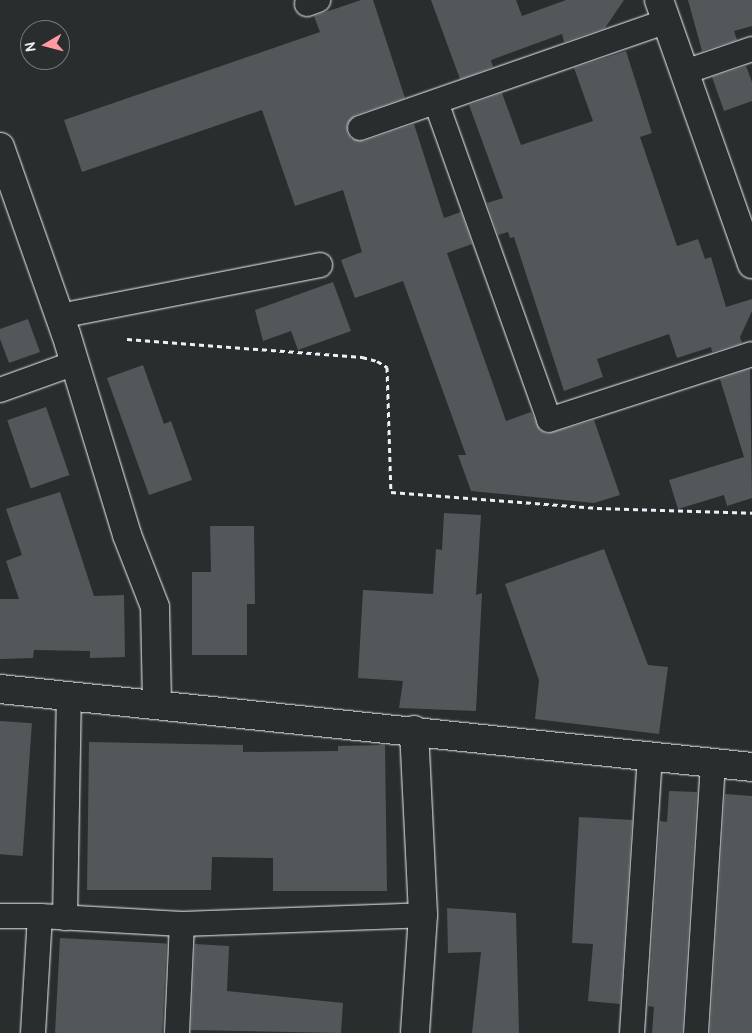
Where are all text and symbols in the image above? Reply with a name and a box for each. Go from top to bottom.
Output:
north arrow [20,20,70,70]
text: N [22,41,40,53]

